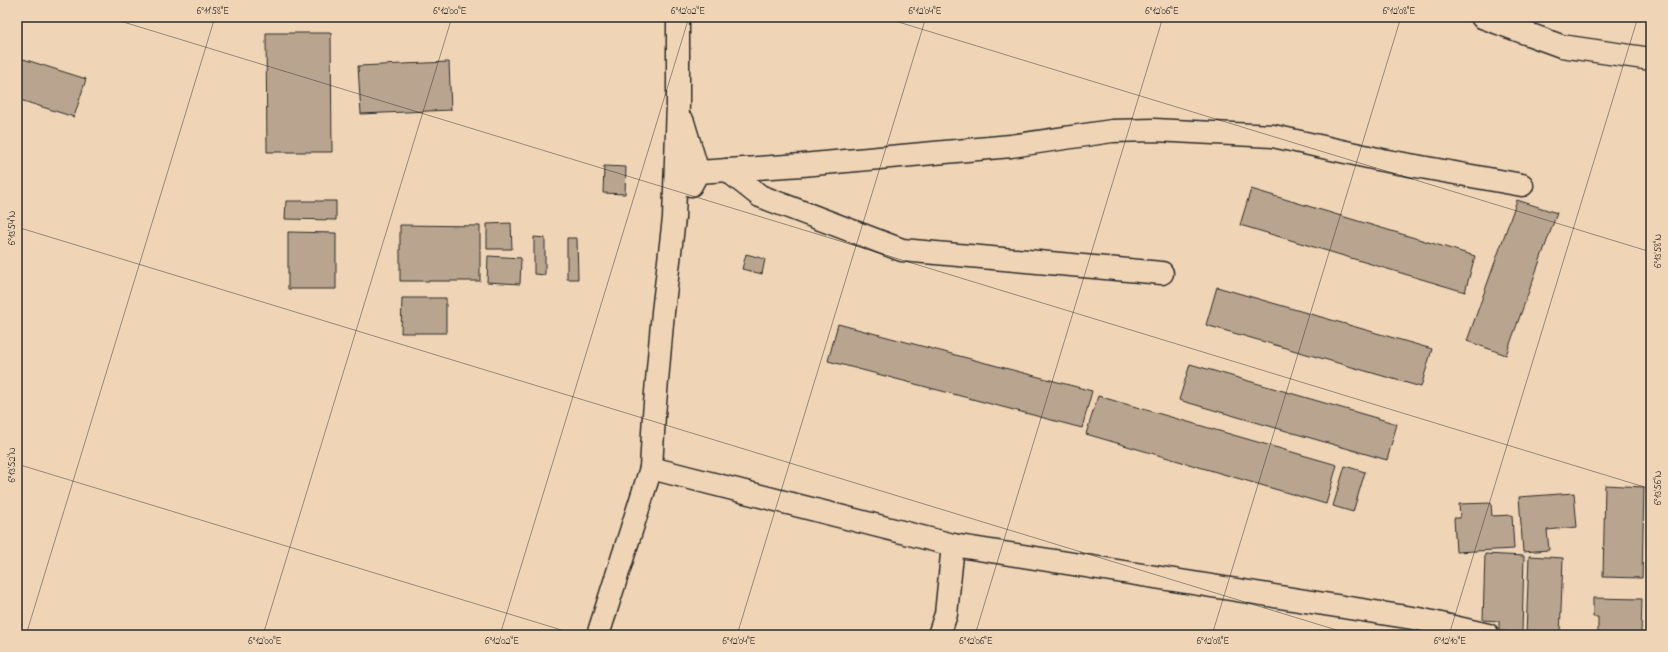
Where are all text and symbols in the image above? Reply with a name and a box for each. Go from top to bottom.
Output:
text: 6°11'58"E [197,4,229,19]
text: 6°12'00"E [433,4,467,19]
text: 6°12'02"E [671,4,705,19]
text: 6°12'04"E [908,4,942,19]
text: 6°12'06"E [1145,4,1179,19]
text: 6°12'08"E [1383,4,1415,19]
text: 6°13'54"N [5,211,20,245]
text: 6°13'58"N [1651,234,1666,268]
text: 6°13'52"N [5,447,20,483]
text: 6°13'56"N [1651,470,1666,505]
text: 6°12'00"E [248,634,282,649]
text: 6°12'02"E [485,634,519,649]
text: 6°12'04"E [722,634,756,649]
text: 6°12'06"E [959,634,993,649]
text: 6°12'08"E [1197,634,1229,649]
text: 6°12'10"E [1434,634,1466,649]

